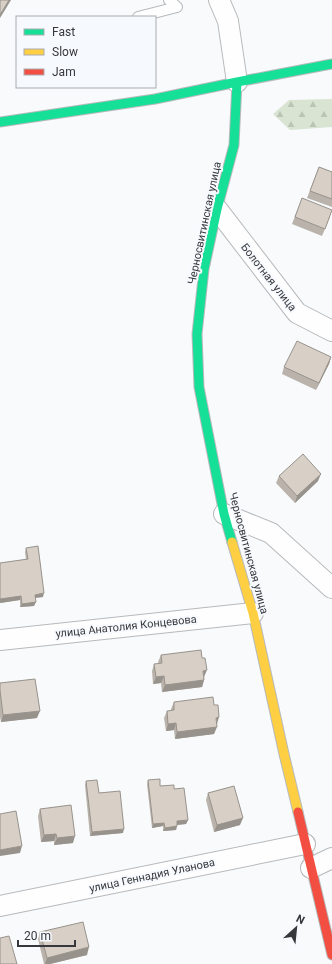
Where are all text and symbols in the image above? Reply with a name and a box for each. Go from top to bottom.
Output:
legend [16,16,156,88]
text: Fast [52,25,75,39]
text: Slow [52,45,78,59]
text: Jam [52,65,76,79]
street label: Черносвитинская улица [185,161,224,286]
street label: Болотная улица [238,241,299,314]
street label: Черносвитинская улица [226,491,271,615]
street label: улица Анатолия Концевова [55,613,197,640]
street label: улица Геннадия Уланова [88,856,216,895]
north arrow [276,908,316,948]
text: N [294,912,307,927]
scale bar [18,922,75,948]
text: 20 m [24,929,51,943]

